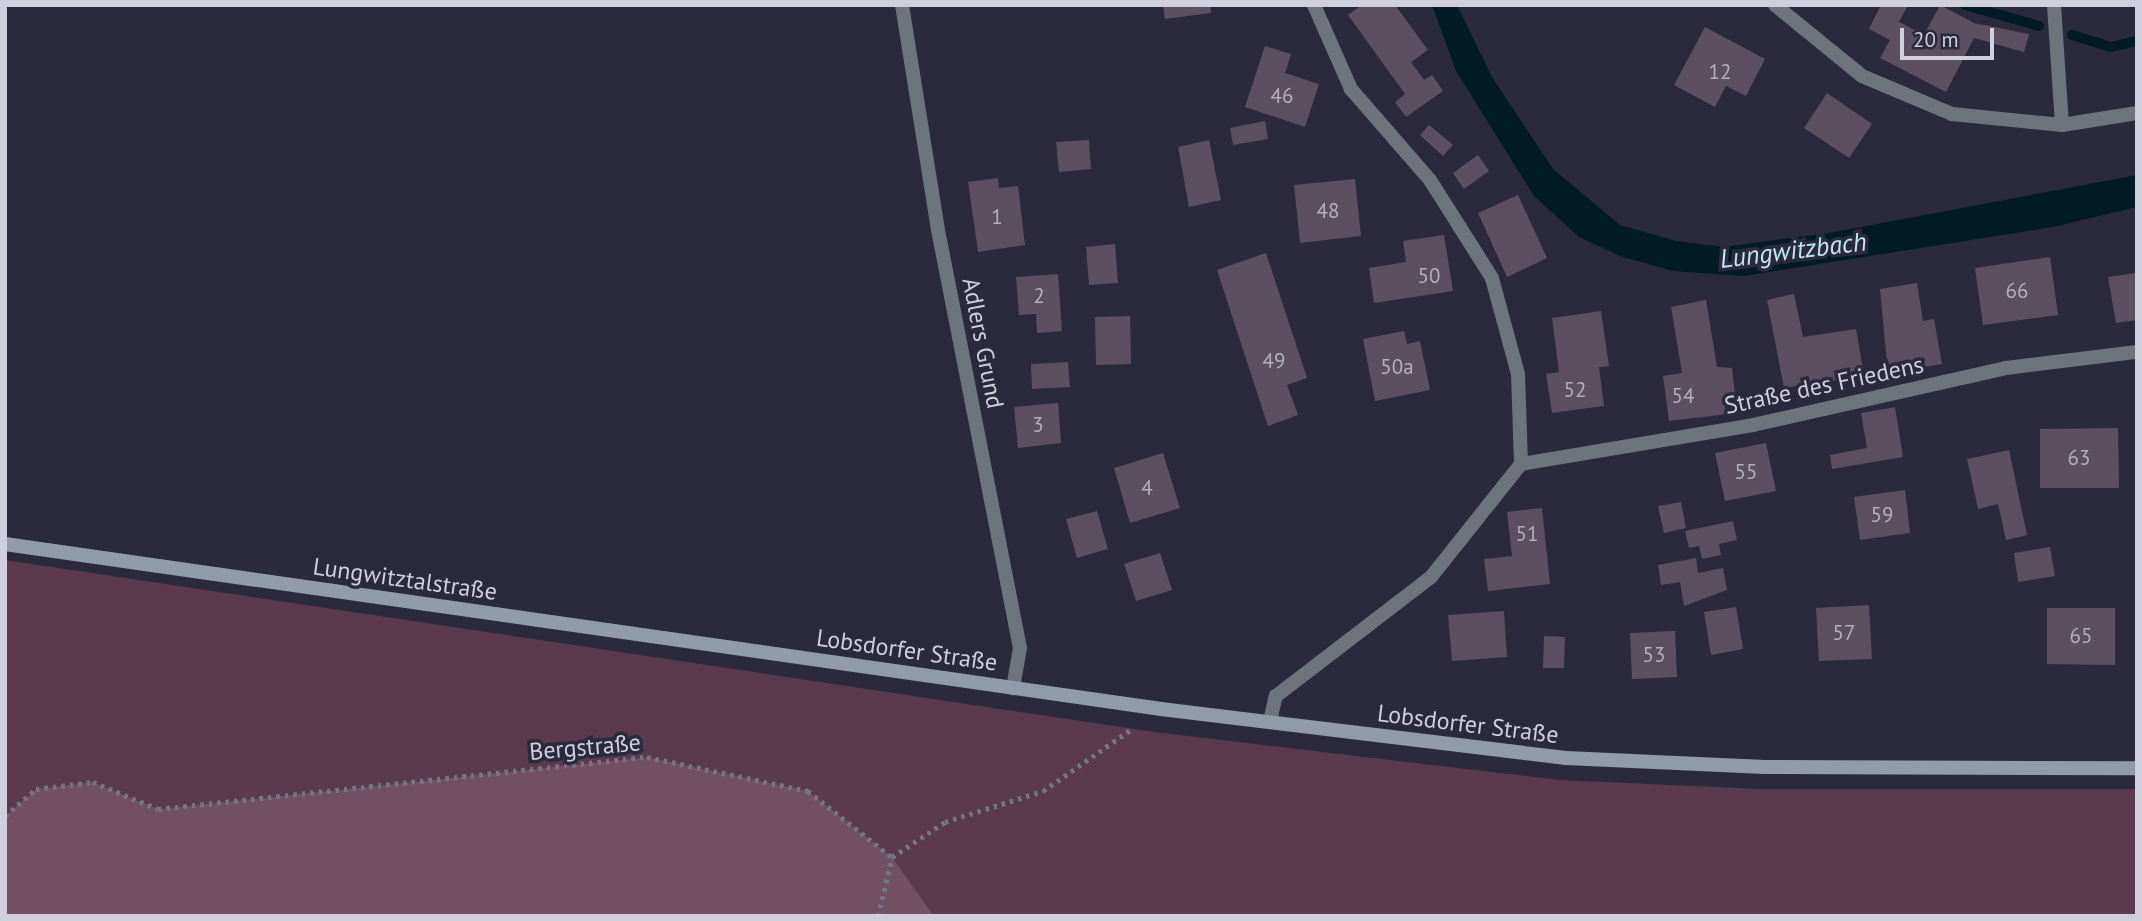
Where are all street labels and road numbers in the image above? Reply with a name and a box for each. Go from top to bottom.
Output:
street label: Adlers Grund [956,275,1010,411]
street label: Straße des Friedens [1722,350,1926,420]
street label: Lungwitztalstraße [311,552,499,606]
street label: Lobsdorfer Straße [815,623,999,677]
street label: Lobsdorfer Straße [1376,699,1560,749]
street label: Bergstraße [528,728,642,766]

